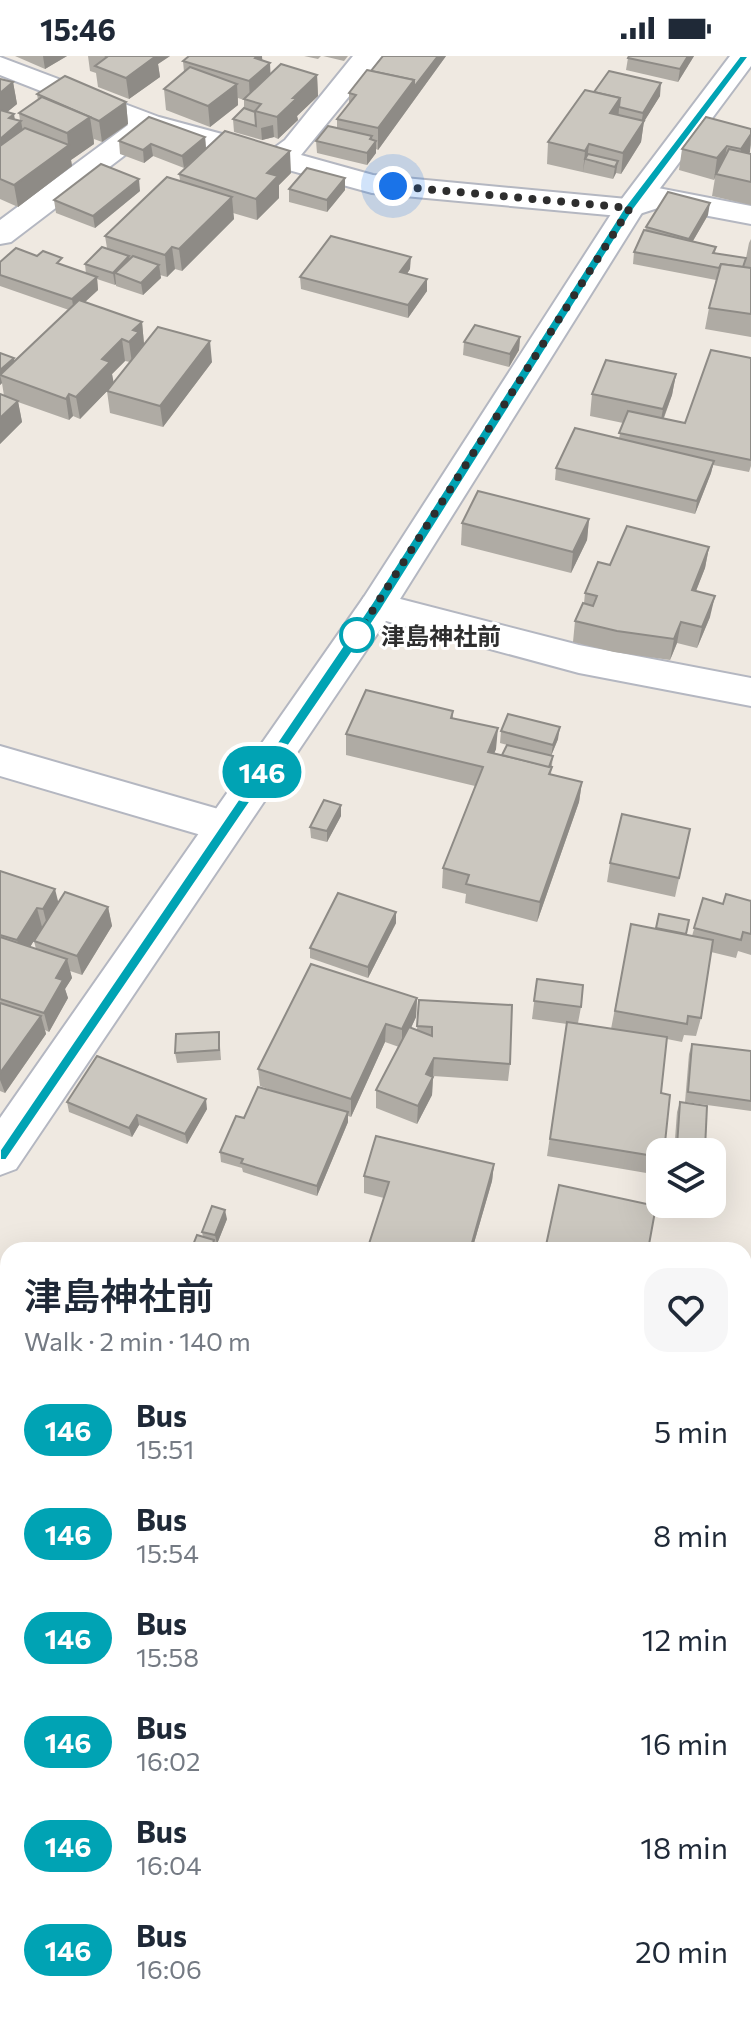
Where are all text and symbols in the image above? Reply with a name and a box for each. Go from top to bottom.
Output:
text: 15:46 [40,10,116,47]
your location [373,166,413,206]
marker: 津島神社前 [340,618,374,652]
place label: 津島神社前 [381,621,501,650]
line badge: 146 [216,746,308,798]
text: 146 [238,755,286,789]
map controls [646,1138,726,1218]
button: layers [646,1138,726,1218]
button: heart [644,1268,728,1352]
text: 津島神社前 [24,1271,214,1318]
text: Walk · 2 min · 140 m [24,1325,251,1356]
text: Bus [136,1396,187,1433]
text: 5 min [654,1412,728,1449]
text: 146 [44,1413,92,1447]
text: 15:51 [136,1433,194,1464]
text: Bus [136,1500,187,1537]
text: 8 min [653,1516,728,1553]
text: 146 [44,1517,92,1551]
text: 15:54 [136,1537,199,1568]
text: Bus [136,1604,187,1641]
text: 12 min [642,1620,728,1657]
text: 146 [44,1621,92,1655]
text: 15:58 [136,1641,199,1672]
text: Bus [136,1708,187,1745]
text: 16 min [640,1724,728,1761]
text: 146 [44,1725,92,1759]
text: 16:02 [136,1745,200,1776]
text: Bus [136,1812,187,1849]
text: 18 min [640,1828,728,1865]
text: 146 [44,1829,92,1863]
text: 16:04 [136,1849,202,1880]
text: Bus [136,1916,187,1953]
text: 20 min [635,1932,728,1969]
text: 146 [44,1933,92,1967]
text: 16:06 [136,1953,202,1984]

